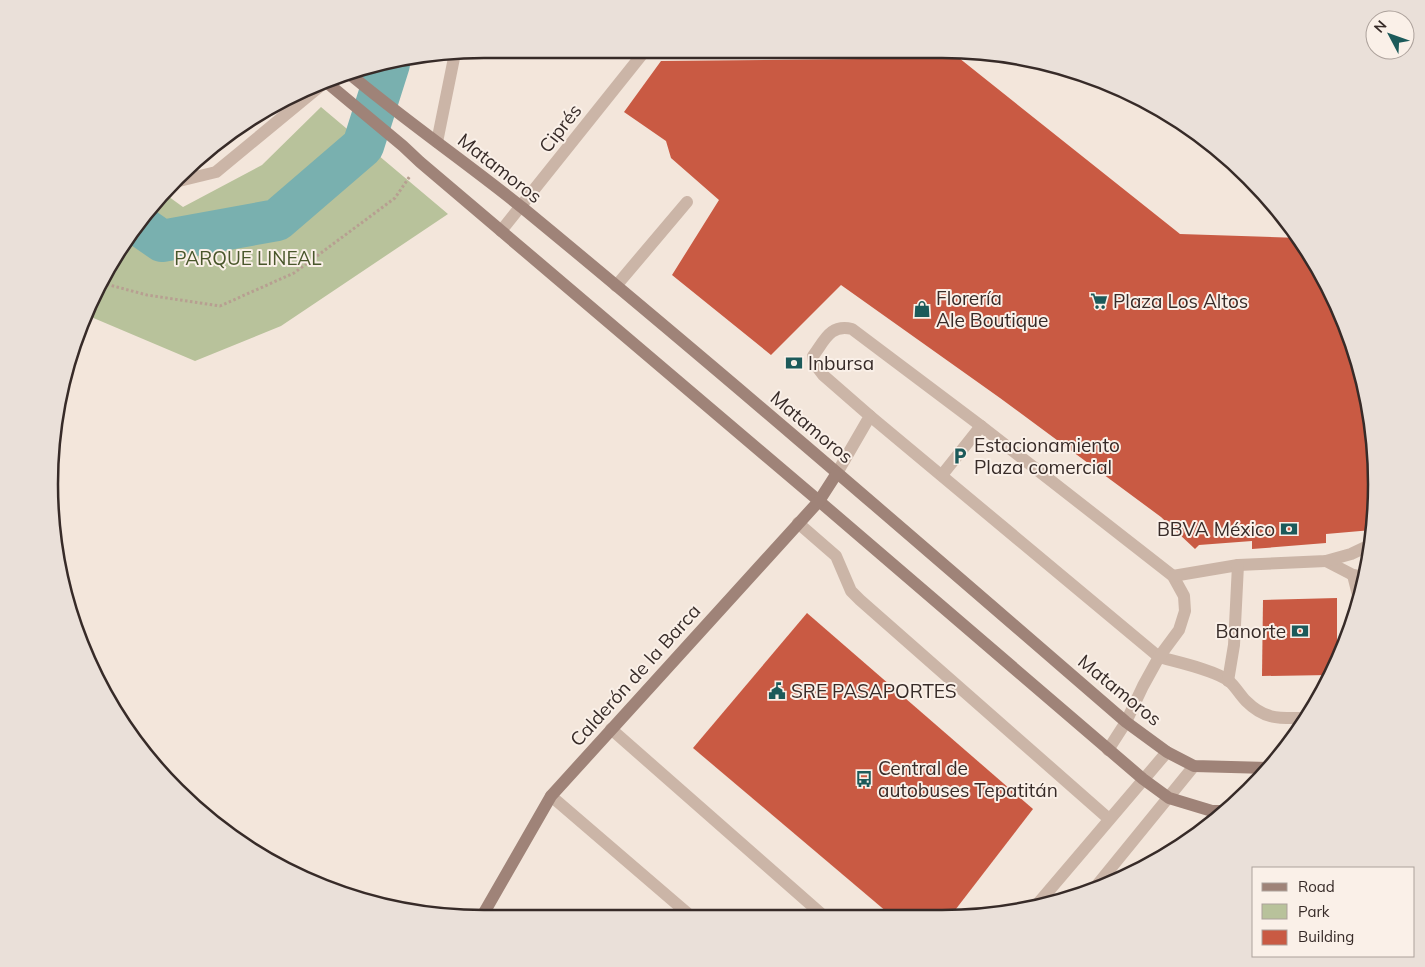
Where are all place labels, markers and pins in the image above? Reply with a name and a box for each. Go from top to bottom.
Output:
place label: Florería Ale Boutique [936,286,1048,332]
place label: Plaza Los Altos [1113,289,1248,313]
supermarket icon: Plaza Los Altos [1089,291,1109,311]
shop icon: Florería Ale Boutique [912,299,932,319]
place label: Inbursa [808,351,874,375]
bank icon: Inbursa [784,353,804,373]
place label: Estacionamiento Plaza comercial [974,433,1120,479]
parking icon: Estacionamiento Plaza comercial [950,446,970,466]
place label: BBVA México [1157,517,1275,541]
bank icon: BBVA México [1279,519,1299,539]
place label: Banorte [1215,619,1286,643]
bank icon: Banorte [1290,621,1310,641]
place label: SRE PASAPORTES [791,679,957,703]
public building icon: SRE PASAPORTES [767,681,787,701]
place label: Central de autobuses Tepatitán [878,756,1058,802]
bus stop icon: Central de autobuses Tepatitán [854,769,874,789]

